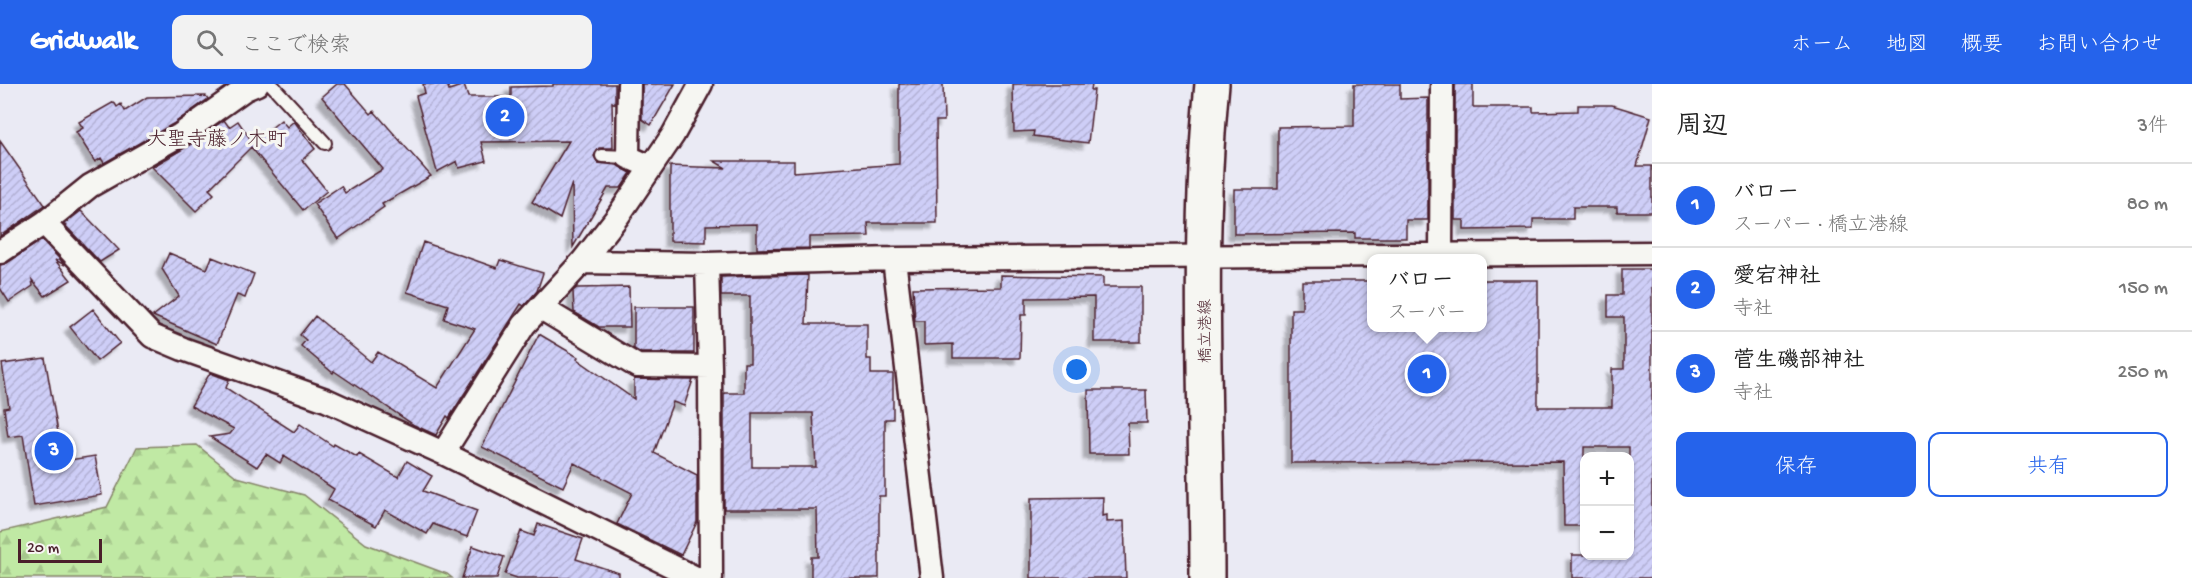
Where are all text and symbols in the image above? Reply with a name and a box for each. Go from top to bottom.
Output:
search box [172,15,592,69]
text: Gridwalk [30,26,136,59]
icon: search [193,26,226,59]
text: ここで検索 [241,34,351,60]
text: ホーム [1791,34,1853,59]
text: 地図 [1886,34,1928,59]
text: 概要 [1961,34,2003,59]
text: お問い合わせ [2036,34,2162,59]
pin: 2 [486,94,524,140]
text: 周辺 [1676,113,1728,144]
text: 3件 [2138,116,2168,139]
district label: 大聖寺藤ノ木町 [147,128,287,153]
text: バロー [1733,181,1799,207]
text: 1 [1691,194,1700,217]
text: 80 m [2127,194,2168,217]
text: スーパー · 橋立港線 [1733,215,1908,238]
popup [1367,254,1487,332]
text: 愛宕神社 [1733,265,1821,291]
text: バロー [1387,269,1453,295]
text: 2 [1691,278,1700,301]
text: 150 m [2119,278,2168,301]
street label: 橋立港線 [1196,299,1217,363]
text: 寺社 [1733,299,1773,322]
text: スーパー [1387,303,1467,326]
text: 菅生磯部神社 [1733,349,1865,375]
pin: 1 [1408,352,1446,396]
your location [1062,355,1091,384]
text: 3 [1690,362,1701,385]
text: 250 m [2117,362,2168,385]
text: 寺社 [1733,383,1773,406]
pin: 3 [34,428,74,473]
button: 保存 [1676,432,1916,497]
button: 共有 [1928,432,2168,497]
map controls [1580,452,1634,560]
button: + [1580,452,1634,506]
button: − [1580,506,1634,560]
scale bar [18,536,102,564]
text: 20 m [27,540,59,559]

